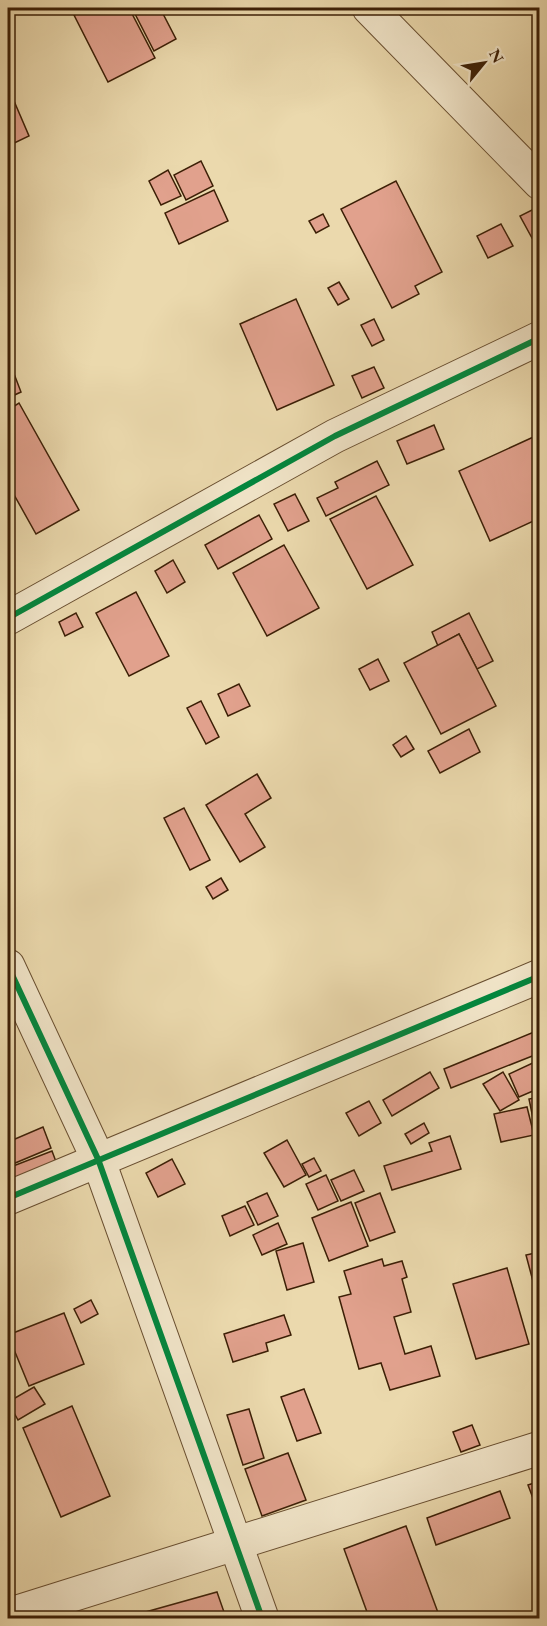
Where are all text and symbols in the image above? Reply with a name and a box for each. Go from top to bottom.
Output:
north arrow [454,33,514,93]
text: N [484,45,509,67]

